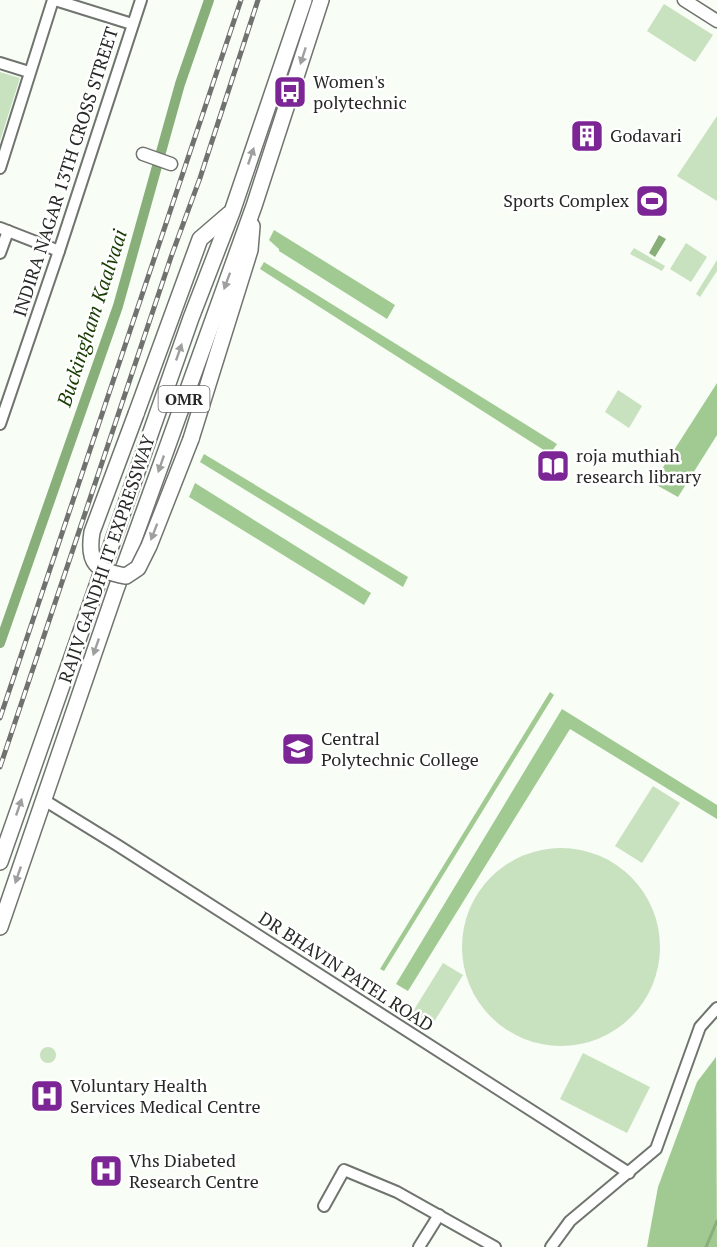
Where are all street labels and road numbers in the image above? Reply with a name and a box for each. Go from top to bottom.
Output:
street label: INDIRA NAGAR 13TH CROSS STREET [7,24,123,320]
road number: OMR [158,386,210,412]
street label: RAJIV GANDHI IT EXPRESSWAY [52,431,160,686]
street label: DR BHAVIN PATEL ROAD [255,906,439,1037]

